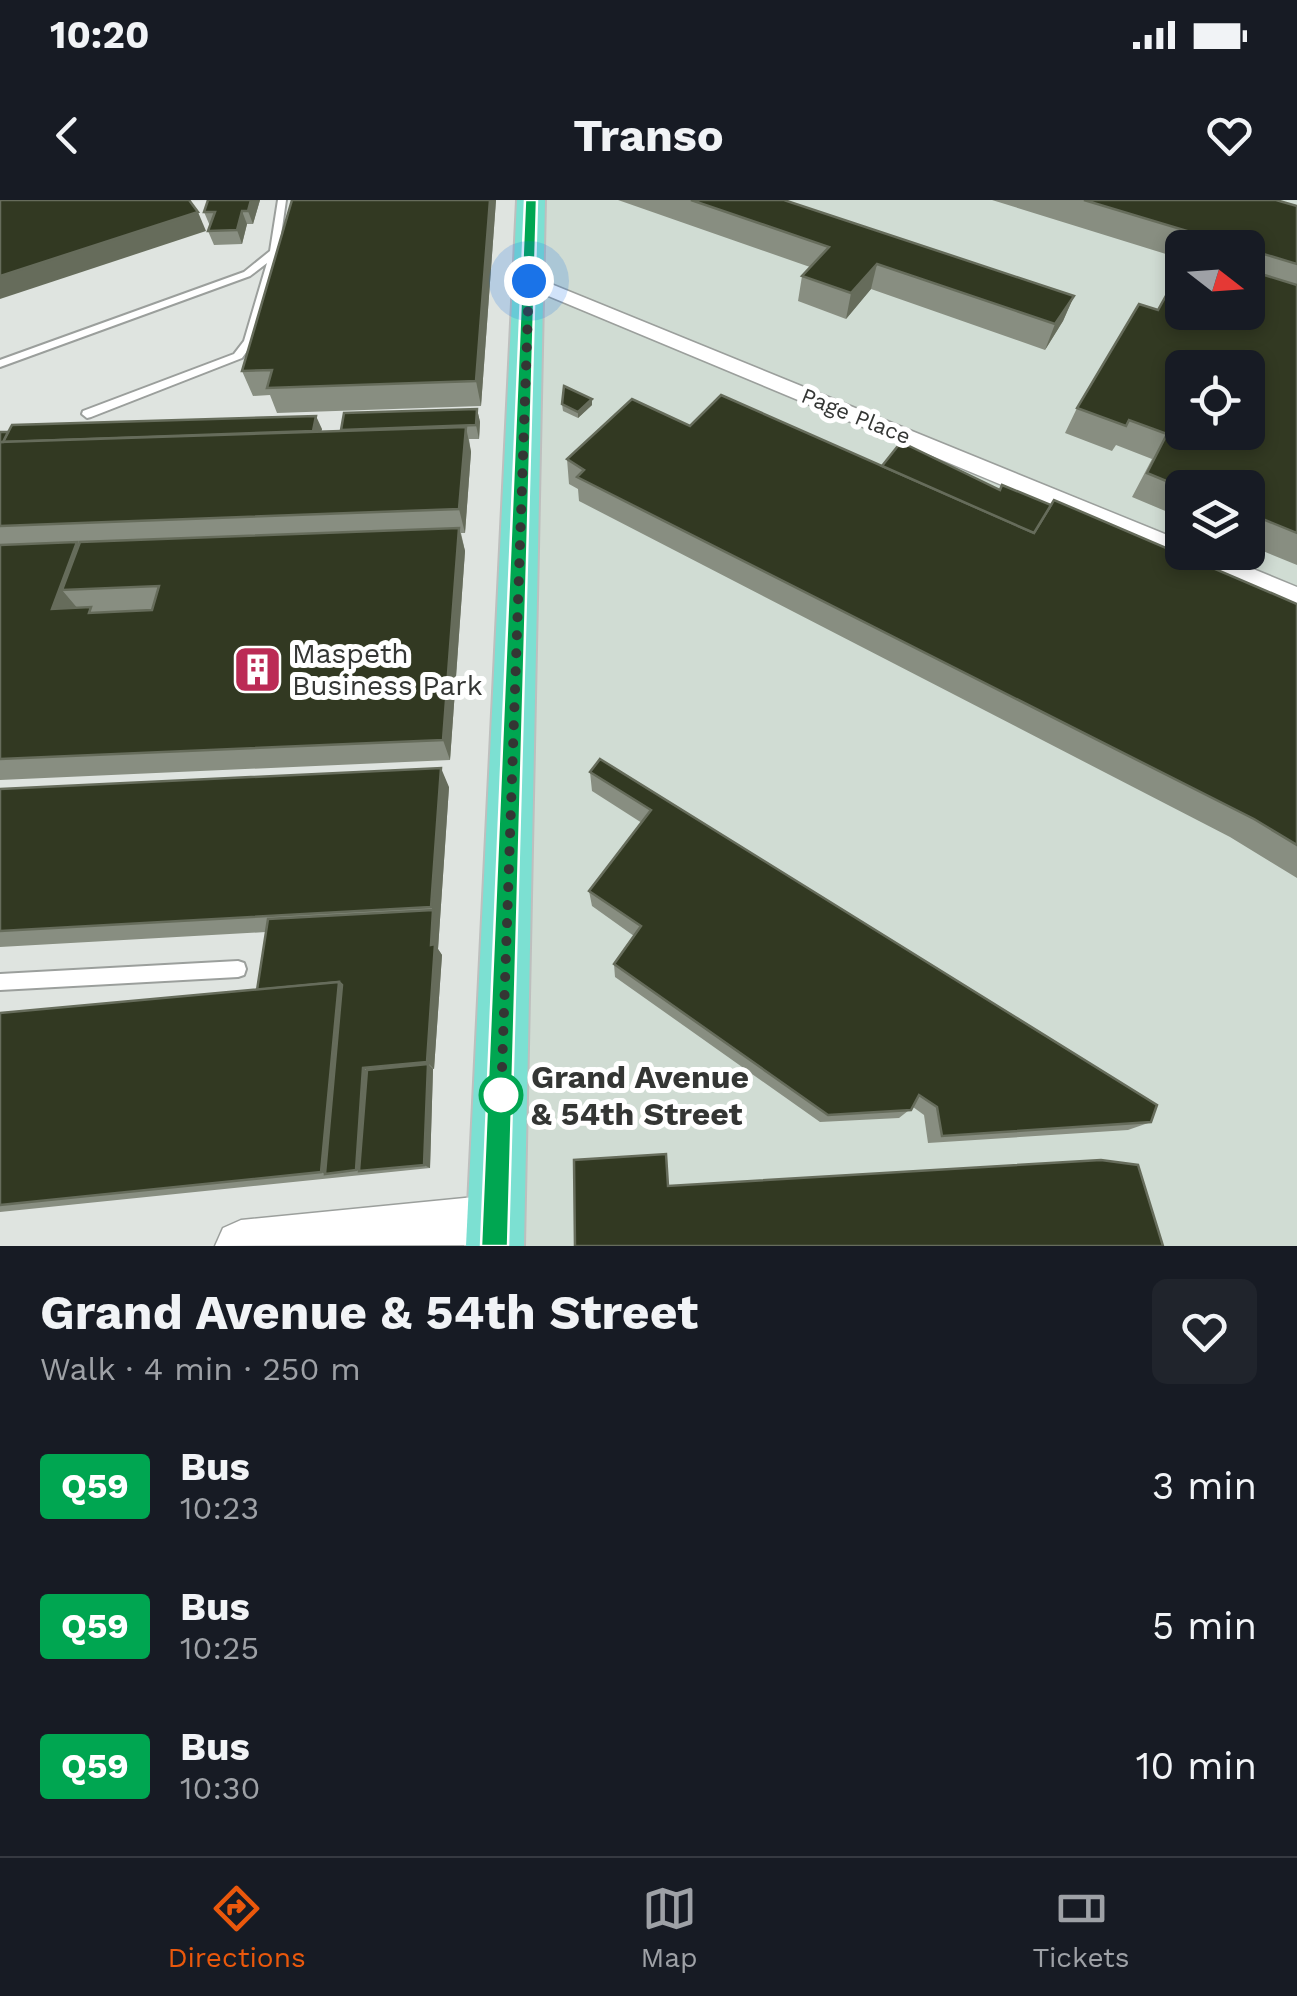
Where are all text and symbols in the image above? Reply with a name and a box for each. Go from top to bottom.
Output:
text: 10:20 [50,13,149,57]
icon: back [40,108,95,163]
icon: heart [1202,108,1257,163]
text: Transo [573,109,724,162]
north arrow [1165,230,1265,330]
map controls [1165,230,1265,570]
your location [504,256,554,306]
button: locate [1165,350,1265,450]
street label: Page Place [798,383,914,449]
button: layers [1165,470,1265,570]
place label: Maspeth Business Park [292,637,483,702]
building icon: Maspeth Business Park [231,643,283,695]
place label: Grand Avenue & 54th Street [531,1058,749,1133]
marker: Grand Avenue & 54th Street [480,1074,522,1116]
button: heart [1152,1279,1257,1384]
text: Grand Avenue & 54th Street [40,1284,698,1341]
text: Walk · 4 min · 250 m [40,1350,361,1388]
text: Bus [180,1445,250,1489]
text: 3 min [1152,1464,1257,1508]
text: Q59 [61,1465,129,1507]
text: 10:23 [180,1489,259,1527]
text: Bus [180,1585,250,1629]
text: 5 min [1152,1604,1257,1648]
text: Q59 [61,1605,129,1647]
text: 10:25 [180,1629,259,1667]
text: Bus [180,1725,250,1769]
text: 10 min [1136,1744,1257,1788]
text: Q59 [61,1745,129,1787]
text: 10:30 [180,1769,260,1807]
tab: Directions [167,1881,306,1974]
tab: Map [641,1881,698,1974]
tab: Tickets [1032,1881,1130,1974]

